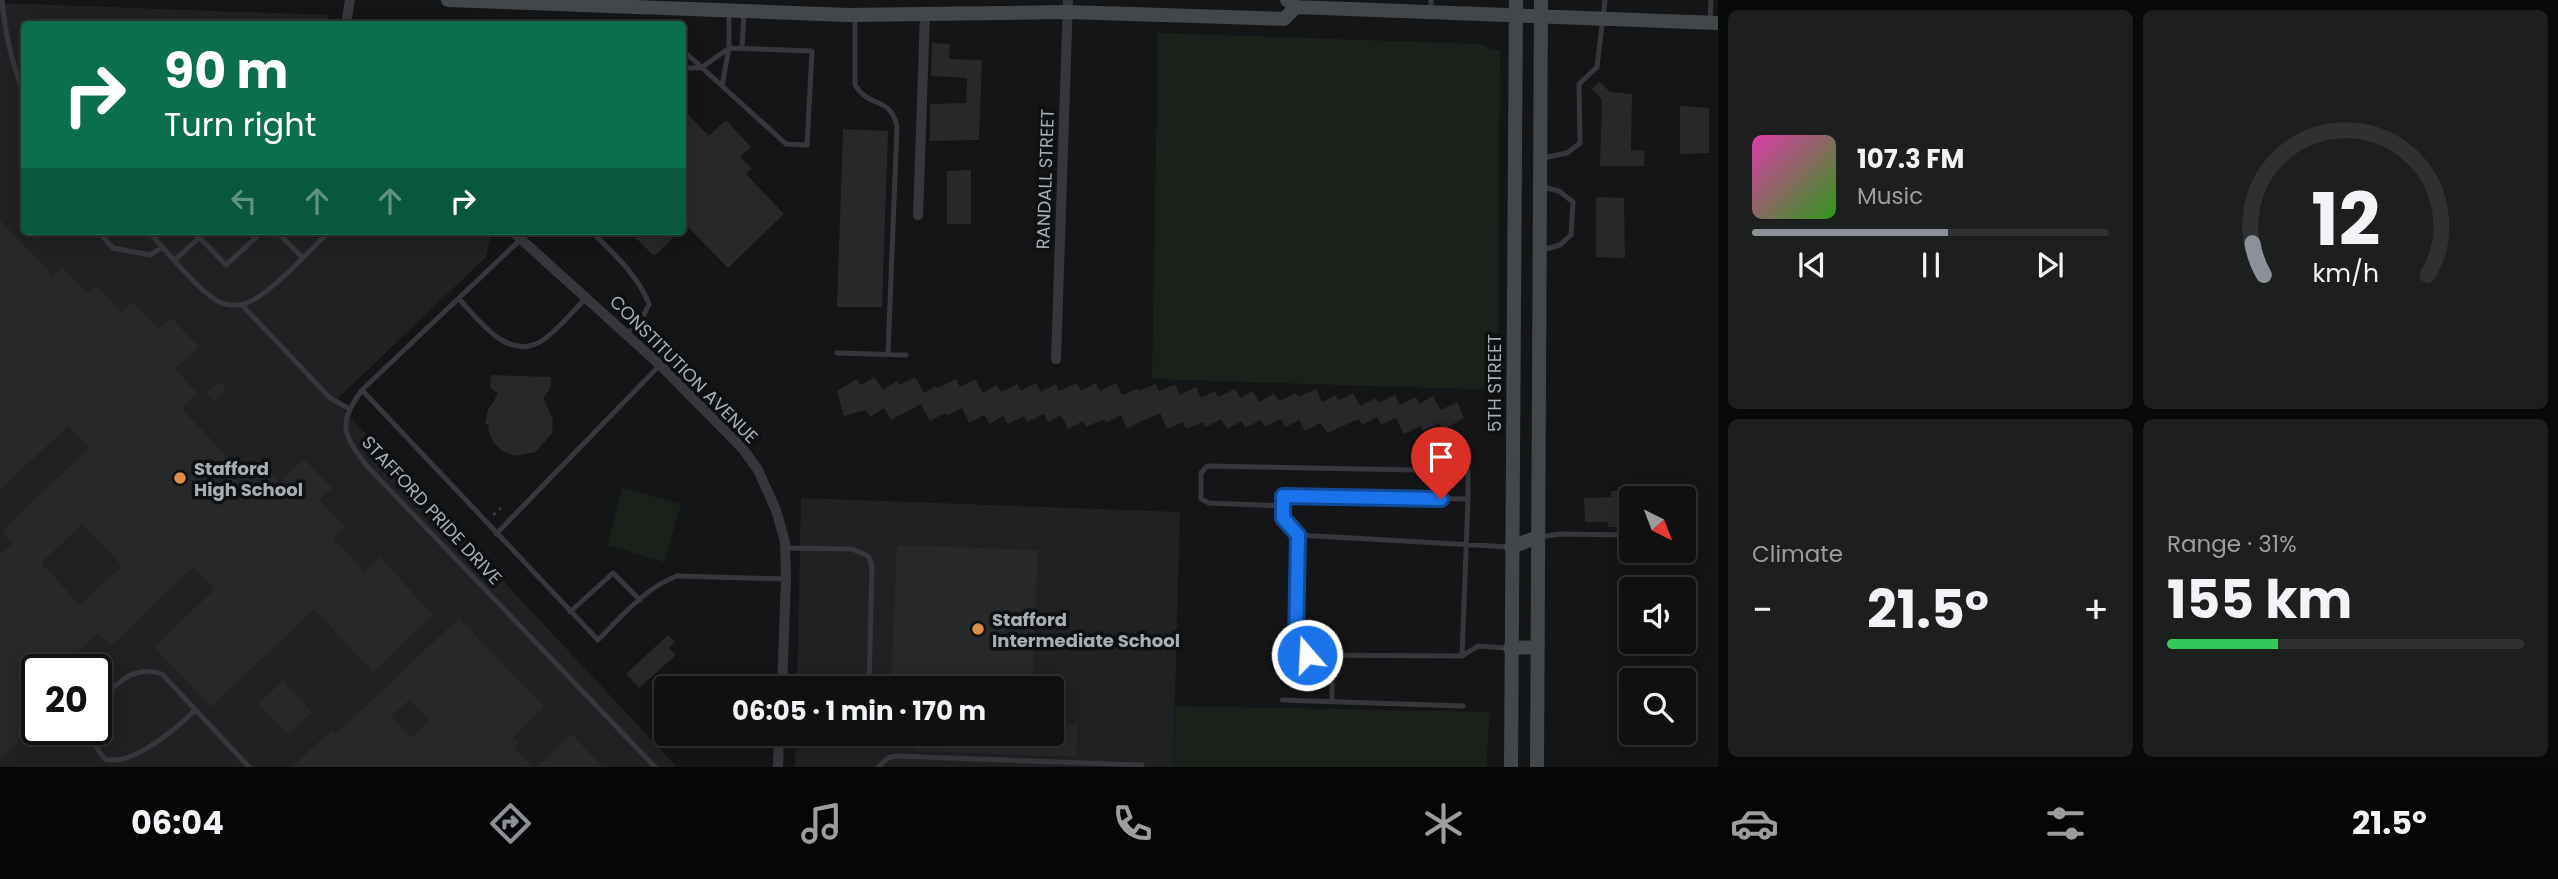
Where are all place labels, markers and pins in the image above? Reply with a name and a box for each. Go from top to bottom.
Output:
pin [1411,427,1471,499]
place label: Stafford High School [194,456,303,502]
marker: Stafford High School [172,470,188,486]
place label: Stafford Intermediate School [992,607,1180,653]
marker: Stafford Intermediate School [970,621,986,637]

